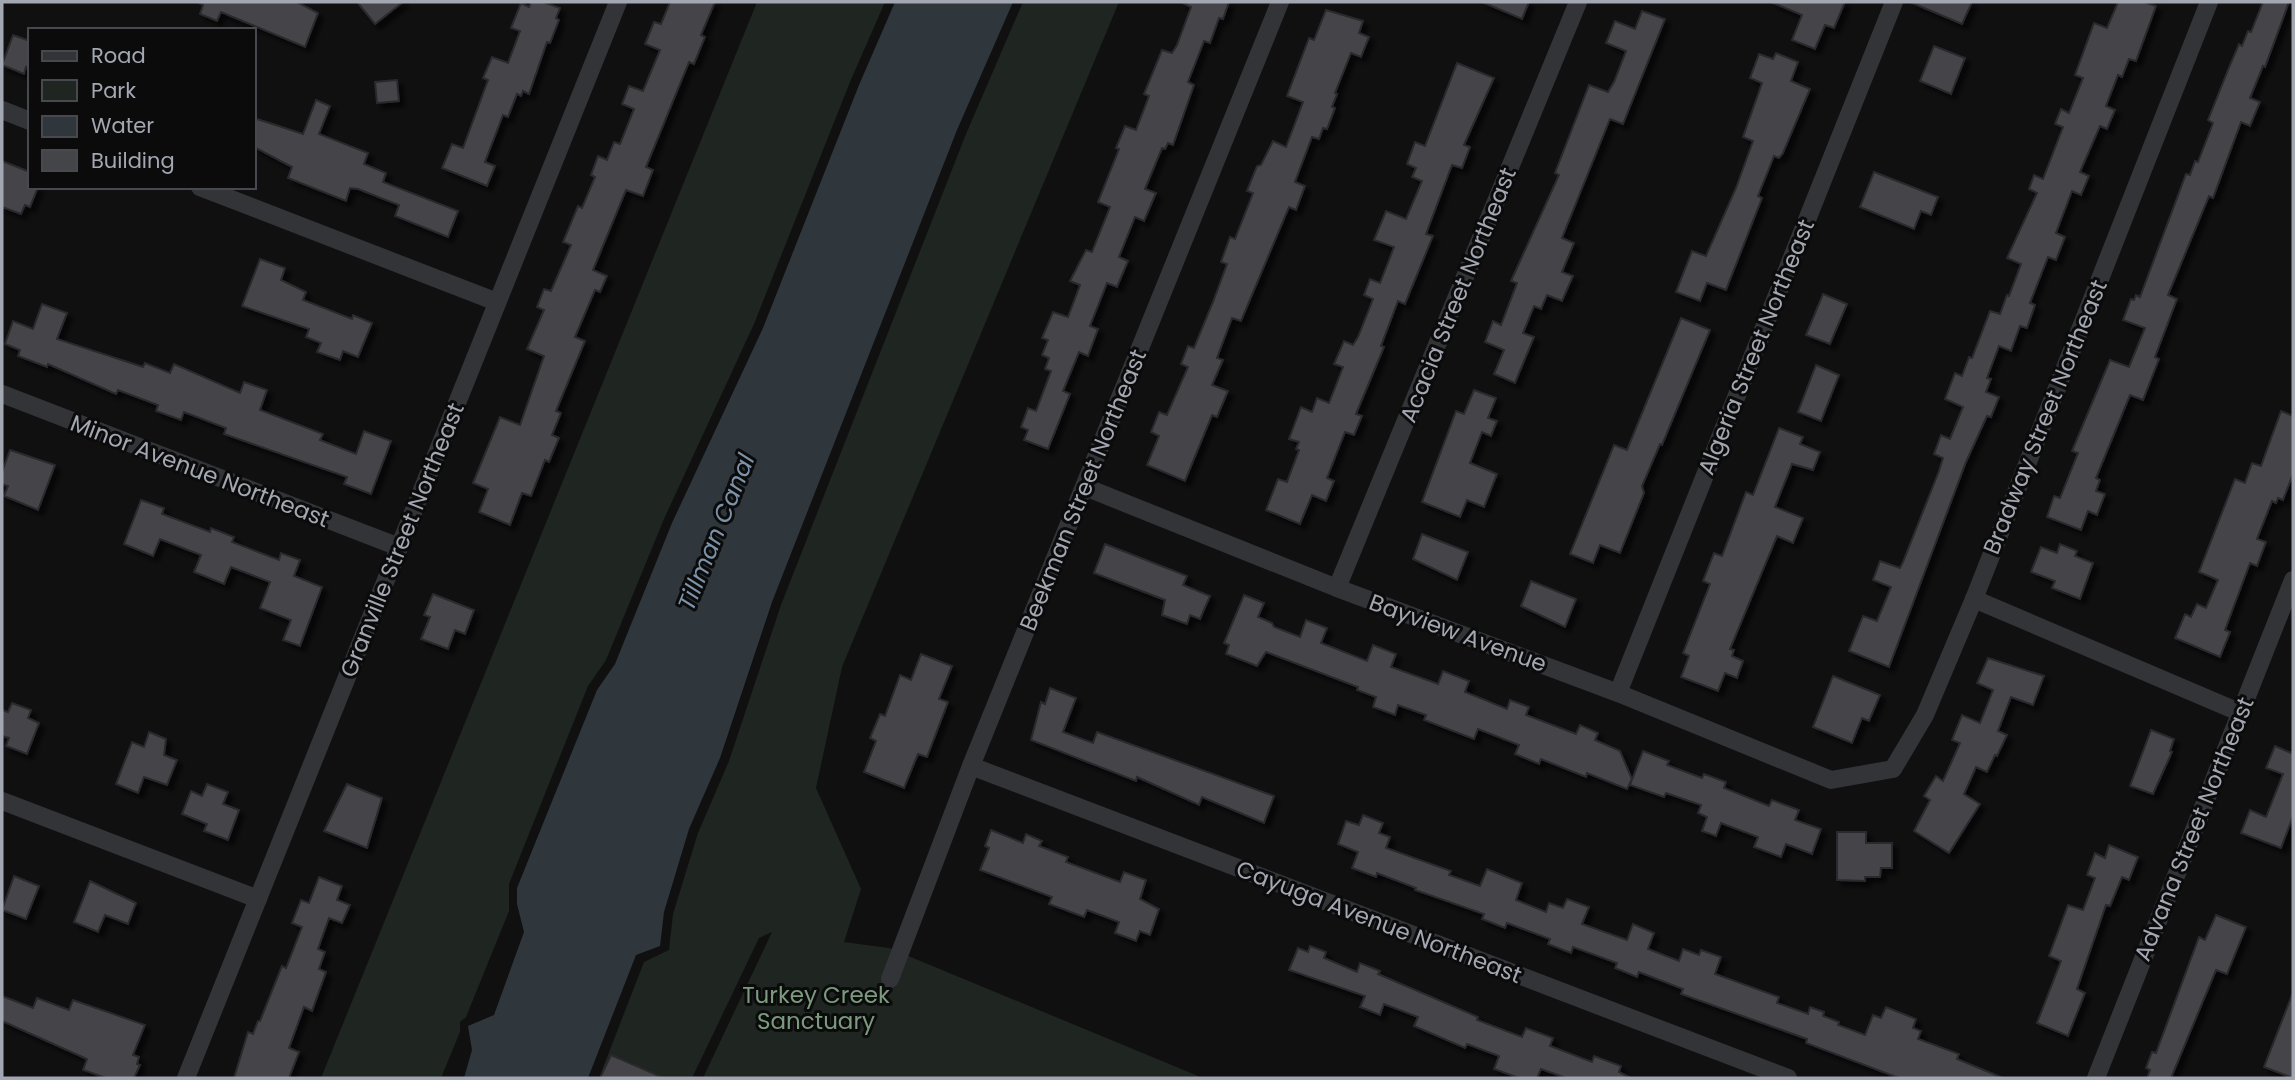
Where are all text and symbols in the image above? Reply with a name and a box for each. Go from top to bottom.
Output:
legend [28,28,256,189]
text: Road [91,41,146,70]
text: Park [91,76,136,105]
text: Water [91,111,154,140]
text: Building [91,146,175,175]
street label: Acacia Street Northeast [1392,163,1524,427]
street label: Algeria Street Northeast [1690,214,1822,480]
street label: Bradway Street Northeast [1975,275,2115,559]
street label: Beekman Street Northeast [1012,345,1154,635]
street label: Granville Street Northeast [332,398,472,682]
street label: Minor Avenue Northeast [66,407,334,535]
water label: Tillman Canal [670,449,762,615]
street label: Bayview Avenue [1365,586,1551,680]
street label: Advana Street Northeast [2126,692,2262,966]
street label: Cayuga Avenue Northeast [1232,853,1526,991]
park label: Turkey Creek Sanctuary [742,979,890,1037]

